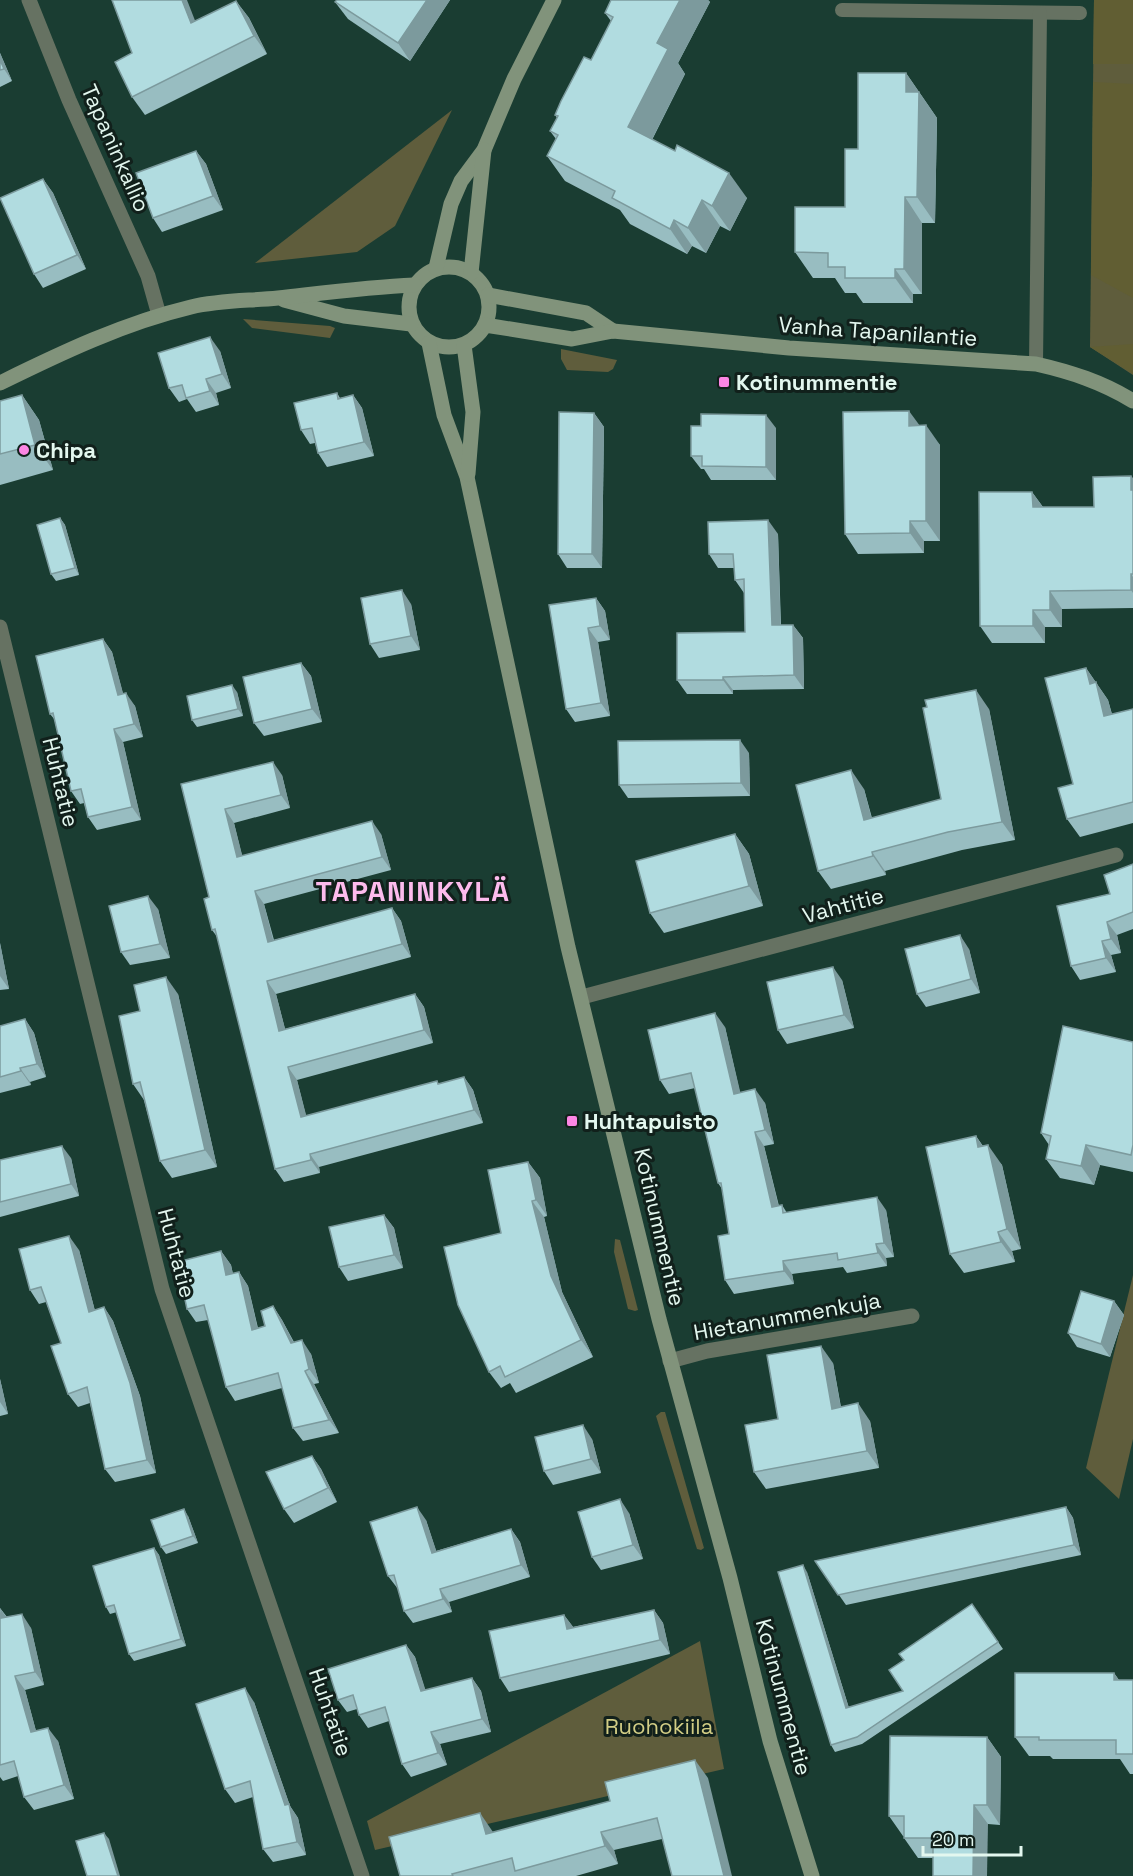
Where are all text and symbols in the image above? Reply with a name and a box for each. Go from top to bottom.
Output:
street label: Tapaninkallio [75,80,157,216]
street label: Vanha Tapanilantie [778,310,978,352]
place label: Kotinummentie [736,368,897,396]
marker: Kotinummentie [717,375,731,389]
place label: Chipa [36,436,97,464]
marker: Chipa [17,443,31,457]
street label: Huhtatie [36,734,86,830]
district label: TAPANINKYLÄ [316,873,510,909]
street label: Vahtitie [799,881,887,929]
place label: Huhtapuisto [584,1107,716,1135]
marker: Huhtapuisto [565,1114,579,1128]
street label: Kotinummentie [628,1145,692,1309]
street label: Huhtatie [152,1205,202,1301]
street label: Hietanummenkuja [691,1286,883,1346]
street label: Kotinummentie [750,1616,818,1778]
street label: Huhtatie [303,1664,359,1760]
park label: Ruohokiila [605,1712,714,1740]
scale bar [923,1819,1020,1857]
text: 20 m [932,1828,975,1851]

